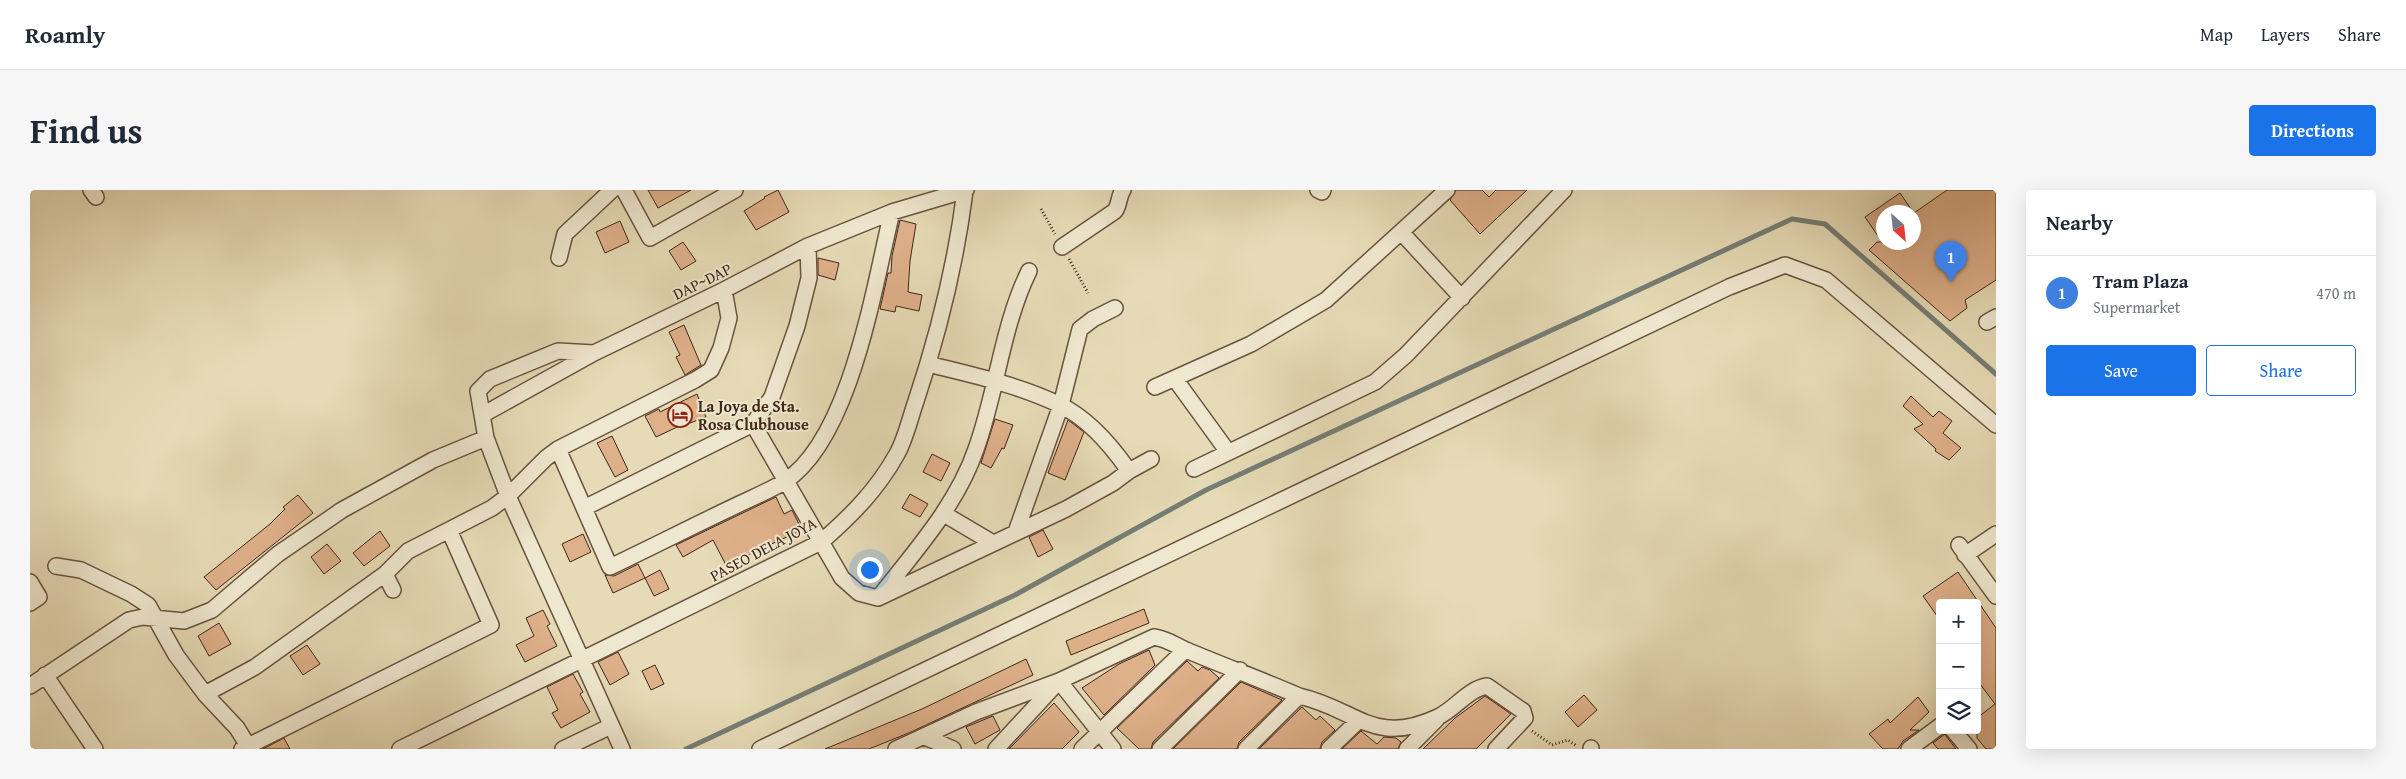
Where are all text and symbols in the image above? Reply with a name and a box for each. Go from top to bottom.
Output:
text: Roamly [25,17,105,52]
text: Map [2200,21,2233,48]
text: Layers [2261,21,2310,48]
text: Share [2338,21,2381,48]
text: Find us [30,105,143,156]
button: Directions [2249,105,2376,156]
north arrow [1876,205,1921,250]
text: Nearby [2046,207,2113,238]
pin: 1 [1935,241,1967,282]
street label: DAP~DAP [668,256,736,306]
text: Tram Plaza [2093,267,2188,295]
text: 1 [2058,281,2066,305]
text: 470 m [2316,281,2356,305]
text: Supermarket [2093,295,2180,319]
button: Save [2046,345,2196,396]
button: Share [2206,345,2356,396]
place label: La Joya de Sta. Rosa Clubhouse [698,394,809,436]
hotel icon: La Joya de Sta. Rosa Clubhouse [667,402,693,428]
street label: PASEO DELA JOYA [705,511,821,587]
your location [857,557,883,583]
map controls [1936,599,1981,734]
button: + [1936,599,1981,644]
button: − [1936,644,1981,689]
button: layers [1936,689,1981,734]

